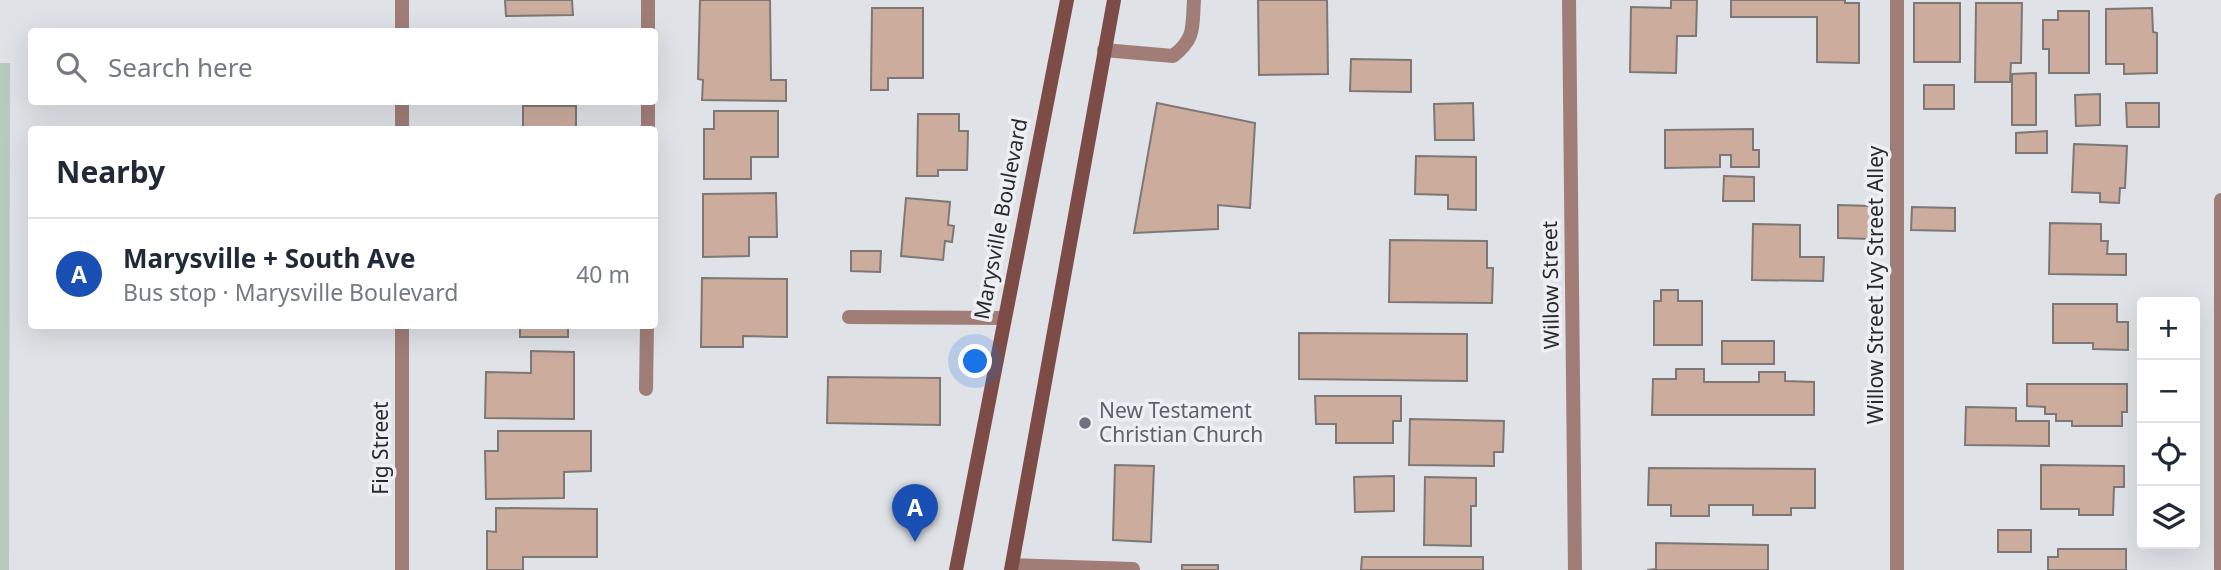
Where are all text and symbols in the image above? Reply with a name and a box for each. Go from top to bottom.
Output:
search box [28,28,658,105]
icon: search [52,48,90,86]
text: Search here [108,49,253,85]
street label: Marysville Boulevard [967,116,1033,322]
street label: Willow Street Ivy Street Alley [1861,145,1889,424]
text: Nearby [56,151,165,192]
street label: Willow Street [1535,220,1565,350]
text: Marysville + South Ave [123,240,415,276]
text: A [71,258,87,290]
text: 40 m [576,258,630,290]
text: Bus stop · Marysville Boulevard [123,276,458,308]
map controls [2137,297,2200,549]
button: + [2137,297,2200,360]
your location [958,344,992,378]
button: − [2137,360,2200,423]
place label: New Testament Christian Church [1099,396,1263,448]
street label: Fig Street [366,401,394,495]
marker: New Testament Christian Church [1077,415,1093,431]
button: locate [2137,423,2200,486]
pin: A [892,484,938,542]
button: layers [2137,486,2200,549]

